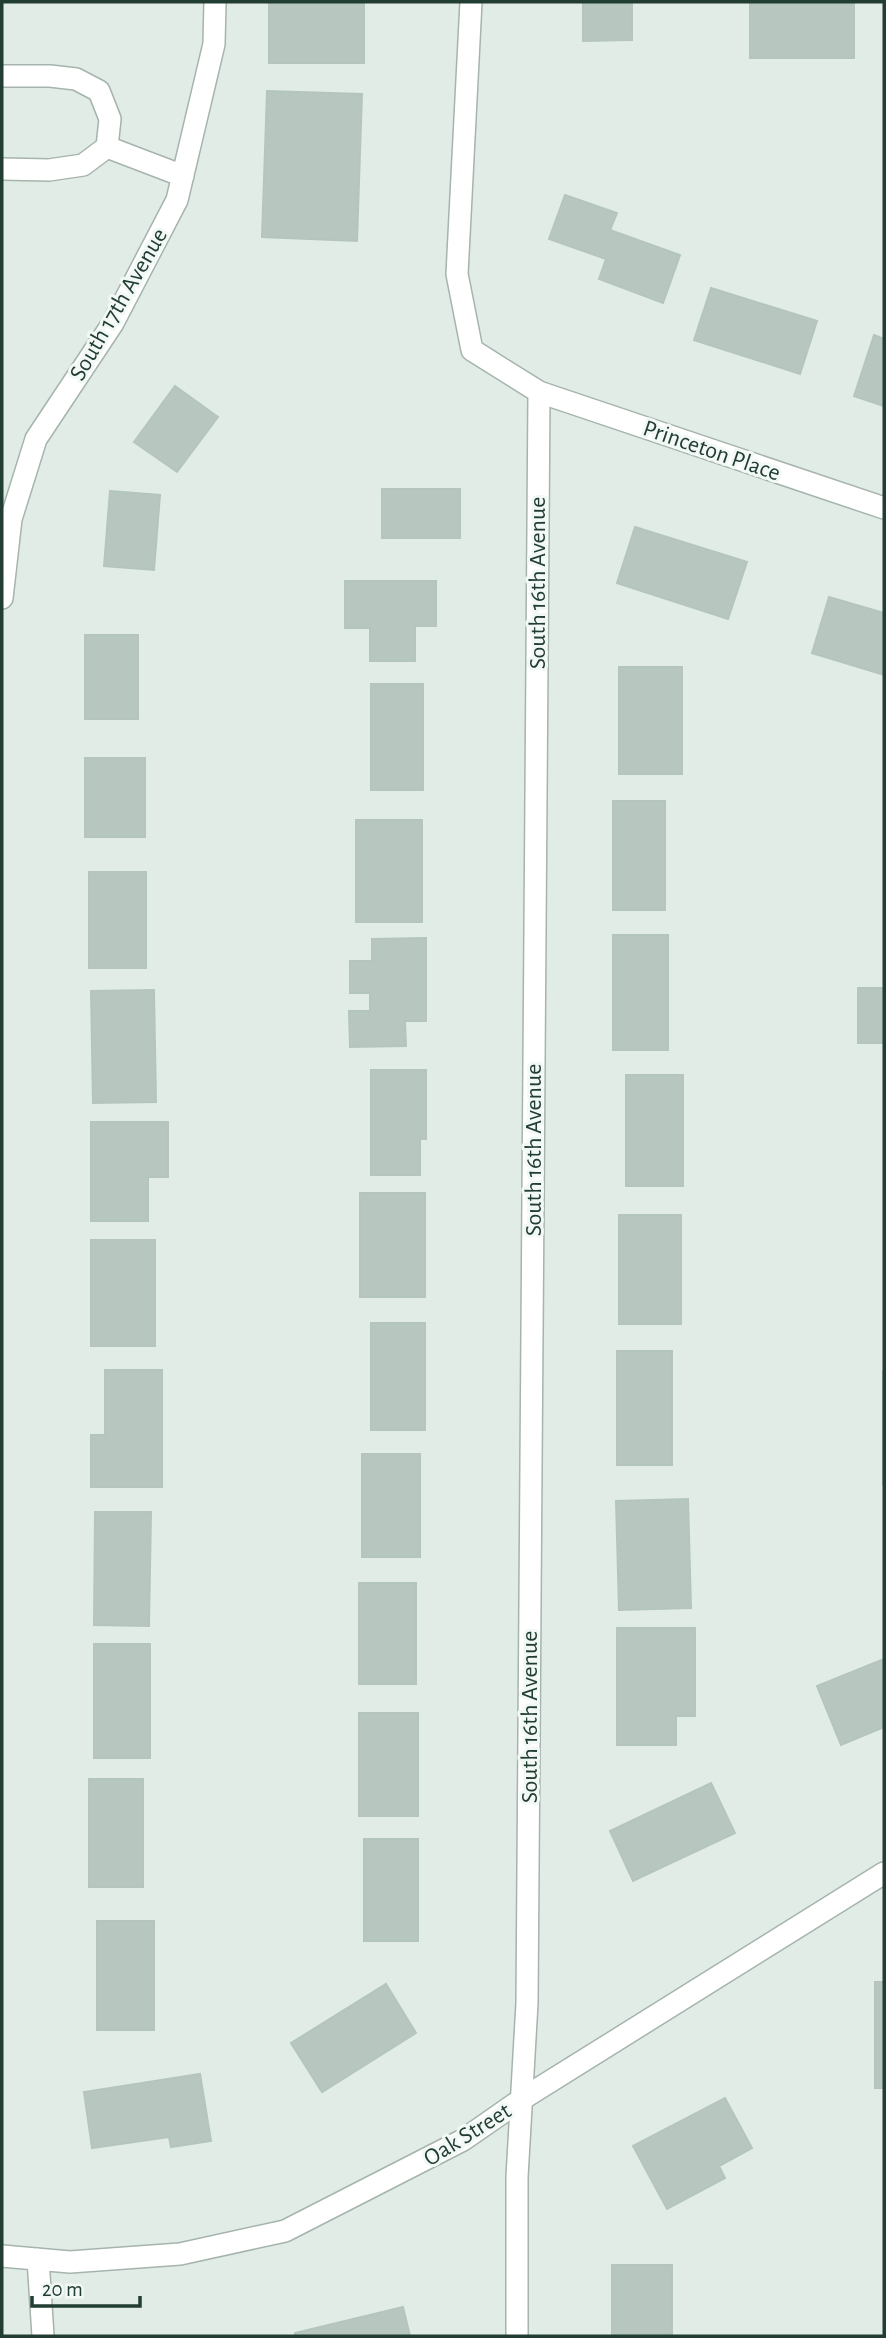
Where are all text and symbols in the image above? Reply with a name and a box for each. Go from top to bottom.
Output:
street label: South 17th Avenue [66,224,172,385]
street label: Princeton Place [640,416,783,486]
street label: South 16th Avenue [526,497,550,669]
street label: South 16th Avenue [522,1064,546,1236]
street label: South 16th Avenue [518,1631,542,1803]
street label: Oak Street [420,2099,516,2171]
scale bar [32,2264,140,2308]
text: 20 m [42,2279,83,2300]

